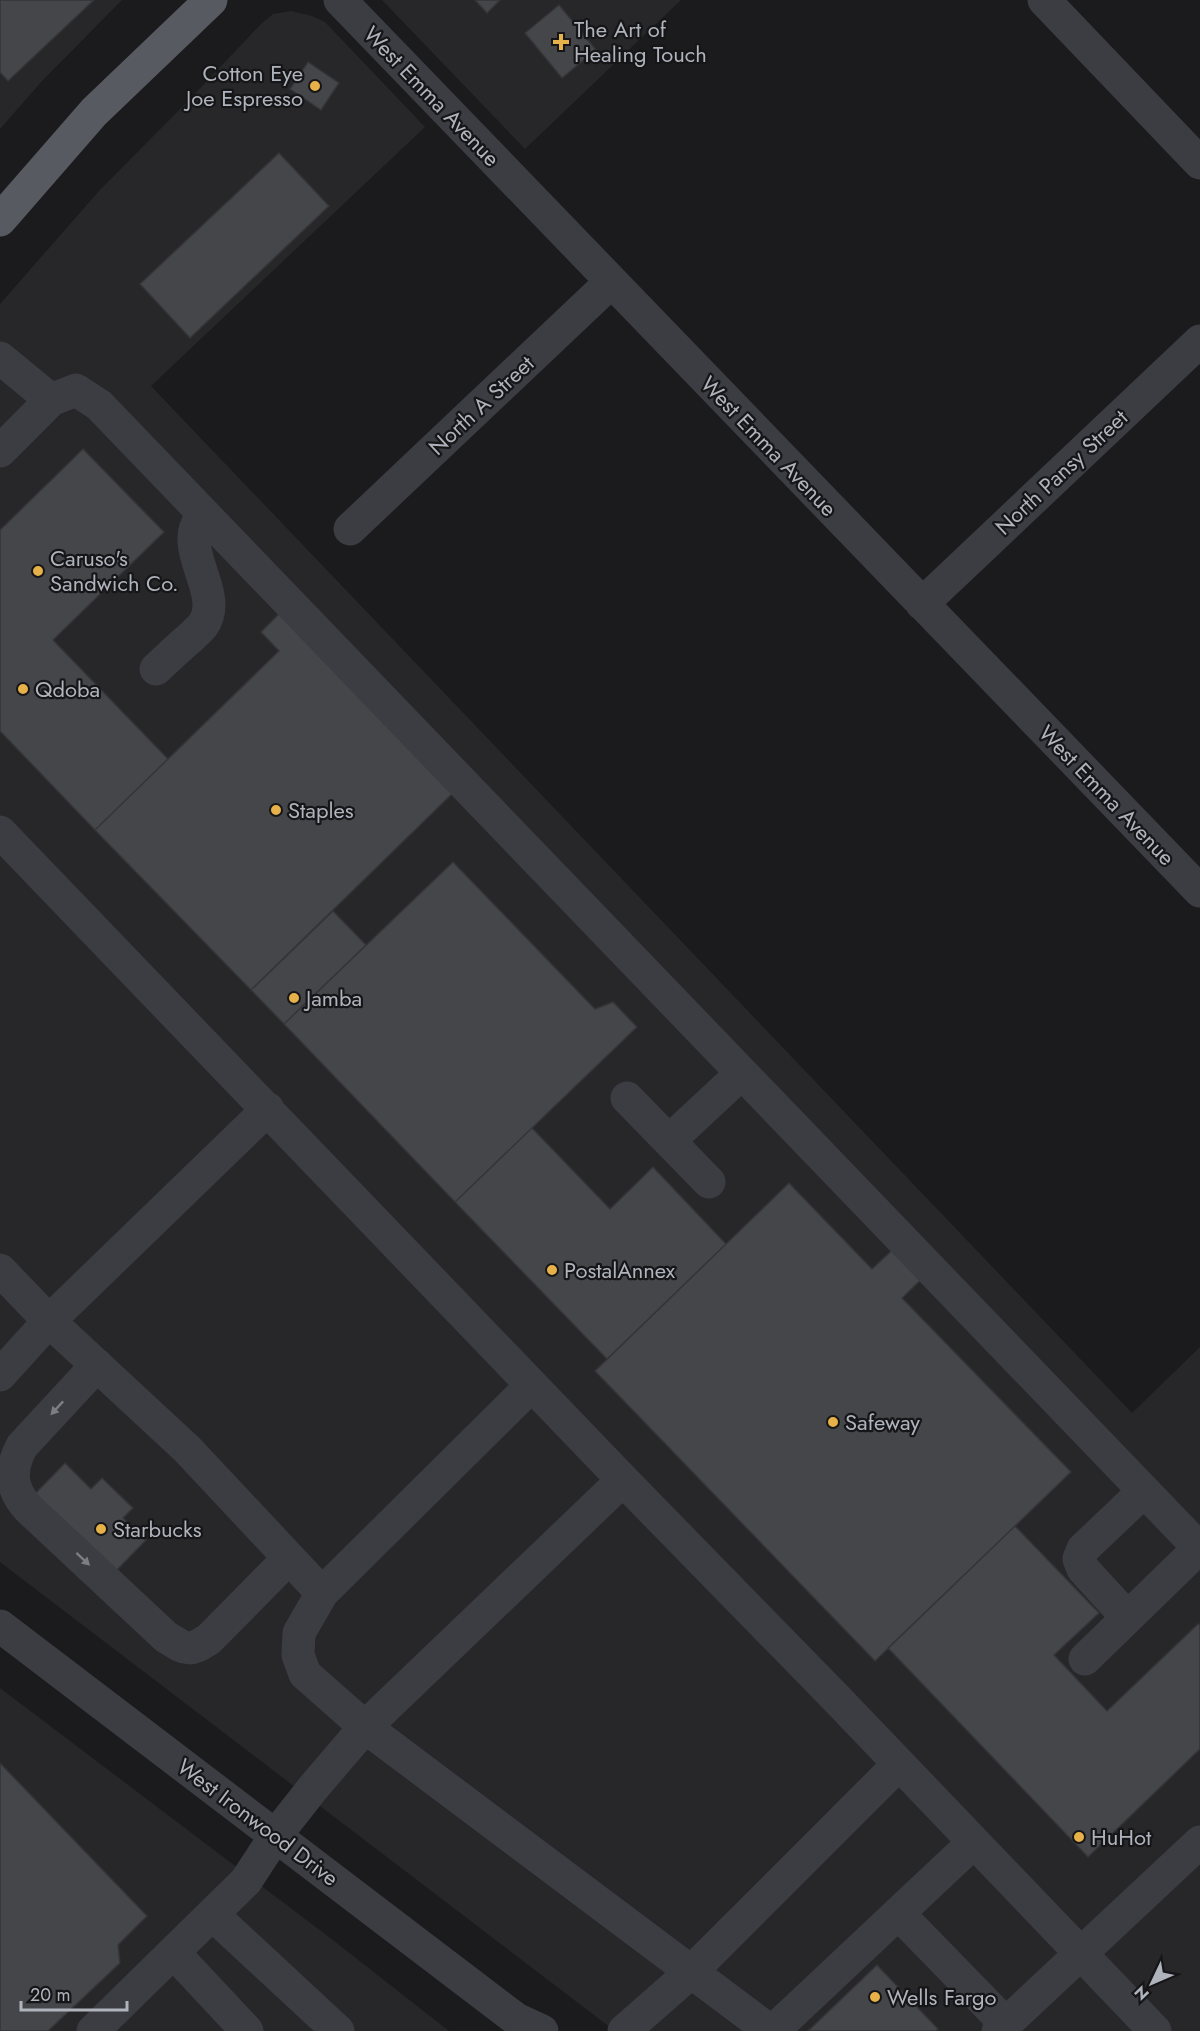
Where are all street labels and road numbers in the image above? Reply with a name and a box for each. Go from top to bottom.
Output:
street label: West Emma Avenue [357,19,507,173]
street label: North A Street [421,347,541,462]
street label: West Emma Avenue [694,369,844,523]
street label: North Pansy Street [988,401,1135,542]
street label: West Emma Avenue [1032,718,1182,872]
street label: West Ironwood Drive [171,1751,345,1893]

